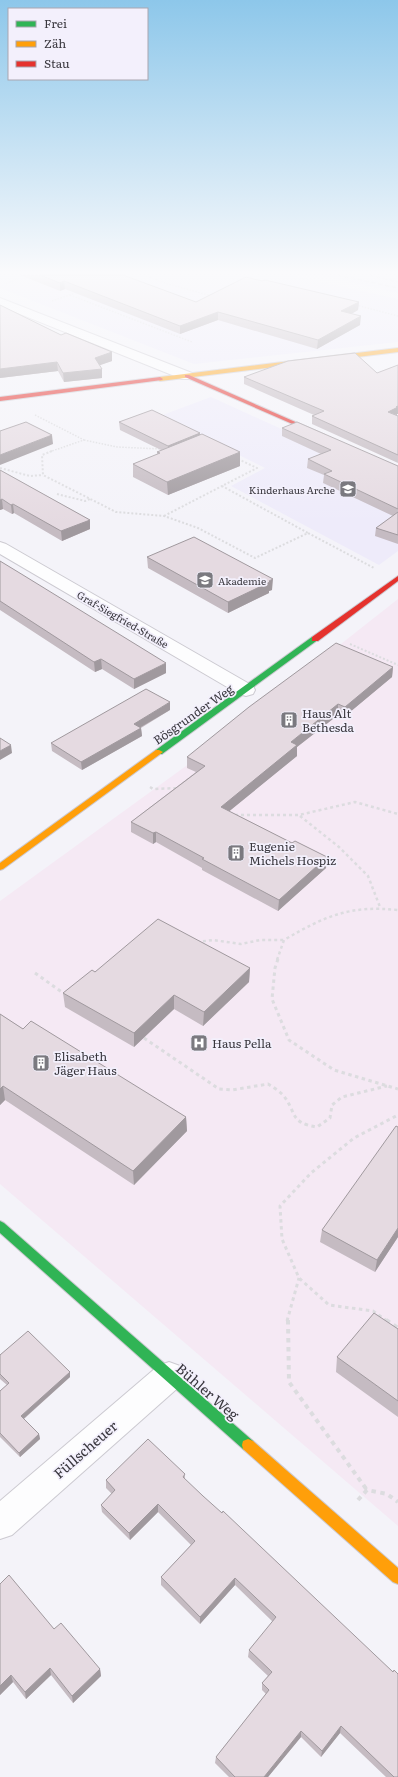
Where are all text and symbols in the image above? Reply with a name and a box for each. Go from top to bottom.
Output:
legend [8,8,148,80]
text: Frei [44,14,67,32]
text: Zäh [44,34,66,52]
text: Stau [44,54,70,72]
school or university icon: Kinderhaus Arche [338,479,358,499]
place label: Kinderhaus Arche [249,482,335,497]
school or university icon: Akademie [195,570,215,590]
place label: Akademie [218,573,266,588]
street label: Graf-Siegfried-Straße [75,587,171,651]
street label: Bösgrunder Weg [149,679,237,748]
place label: Haus Alt Bethesda [302,704,355,736]
building icon: Haus Alt Bethesda [279,710,299,730]
place label: Eugenie Michels Hospiz [249,837,336,869]
building icon: Eugenie Michels Hospiz [226,843,246,863]
hospital icon: Haus Pella [189,1033,209,1053]
place label: Haus Pella [212,1034,272,1052]
place label: Elisabeth Jäger Haus [54,1047,117,1079]
building icon: Elisabeth Jäger Haus [31,1053,51,1073]
street label: Bühler Weg [172,1358,244,1424]
street label: Füllscheuer [49,1415,122,1482]

